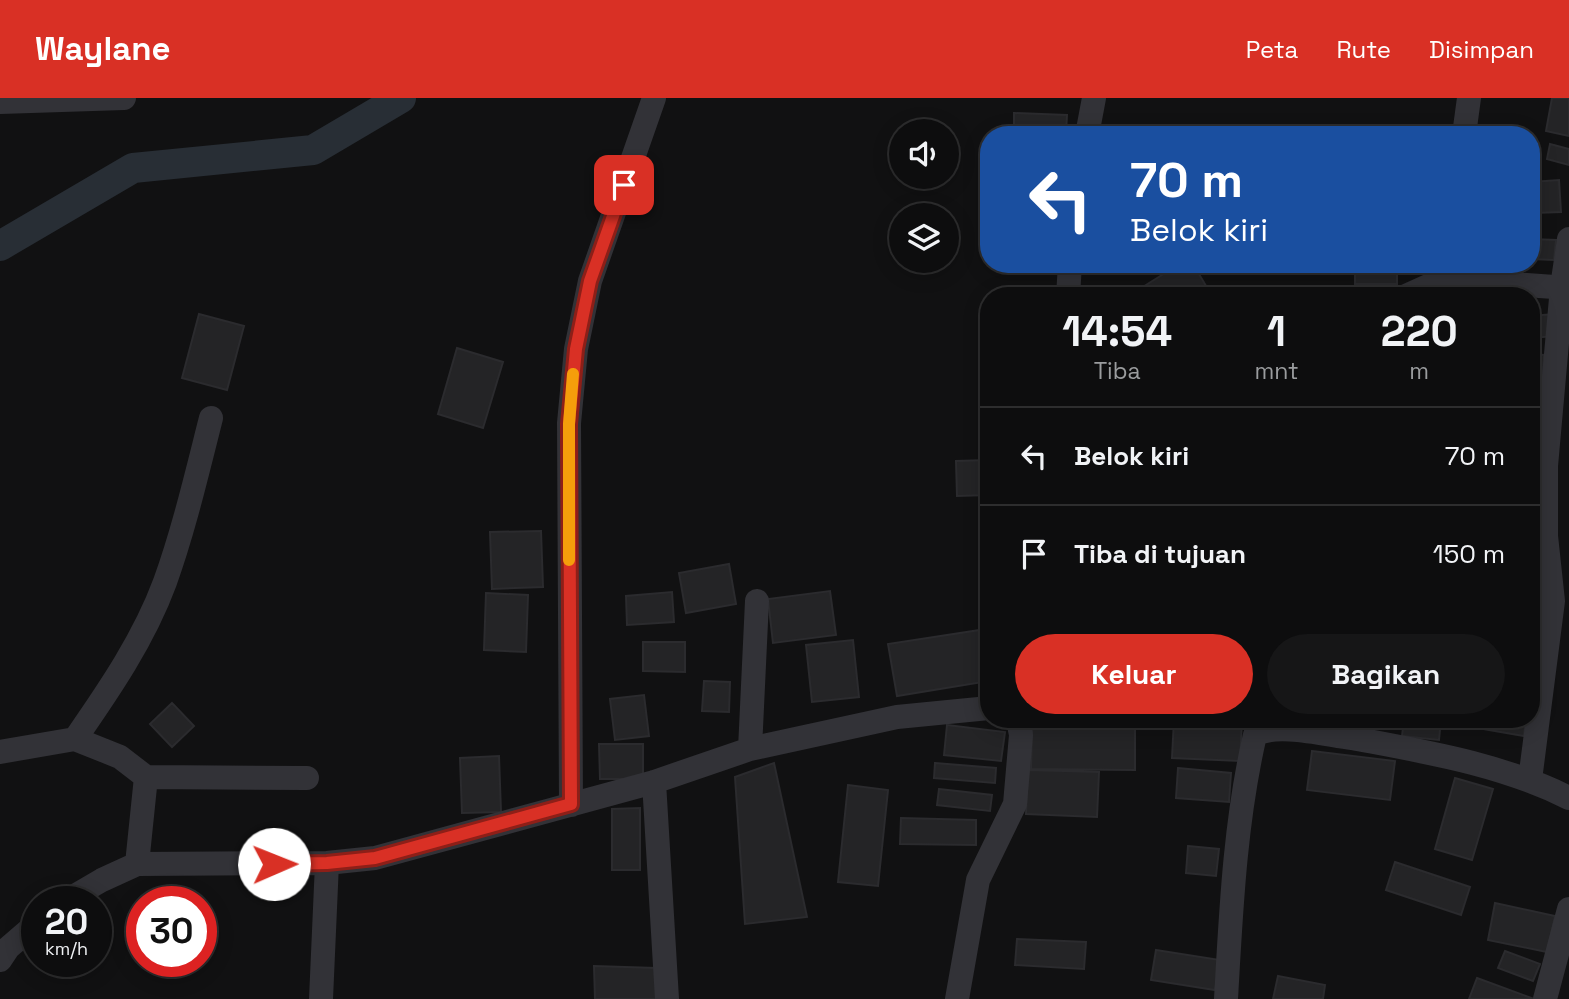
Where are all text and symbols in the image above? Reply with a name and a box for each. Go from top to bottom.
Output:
text: Waylane [35,28,171,70]
text: Peta [1246,34,1298,65]
text: Rute [1336,34,1391,65]
text: Disimpan [1429,34,1534,65]
map controls [889,119,959,273]
button: sound [889,119,959,189]
text: 70 m [1130,149,1243,211]
icon: left [1015,154,1106,245]
pin [594,155,654,215]
icon: arrive [605,166,643,204]
button: layers [889,203,959,273]
text: Belok kiri [1130,210,1268,250]
text: 14:54 [1062,305,1172,358]
text: 1 [1267,305,1286,358]
text: 220 [1381,305,1458,358]
text: Tiba [1094,356,1141,386]
text: mnt [1254,356,1299,386]
text: m [1409,356,1429,386]
icon: left [1015,437,1053,475]
text: Belok kiri [1074,439,1189,473]
text: 70 m [1445,439,1505,473]
icon: arrive [1015,535,1053,573]
text: Tiba di tujuan [1074,537,1246,571]
text: 150 m [1433,537,1505,571]
button: Keluar [1015,634,1253,714]
button: Bagikan [1267,634,1505,714]
position arrow [237,827,311,901]
speed limit sign: 30 [126,886,217,977]
text: 20 [45,900,88,944]
text: km/h [45,937,88,960]

